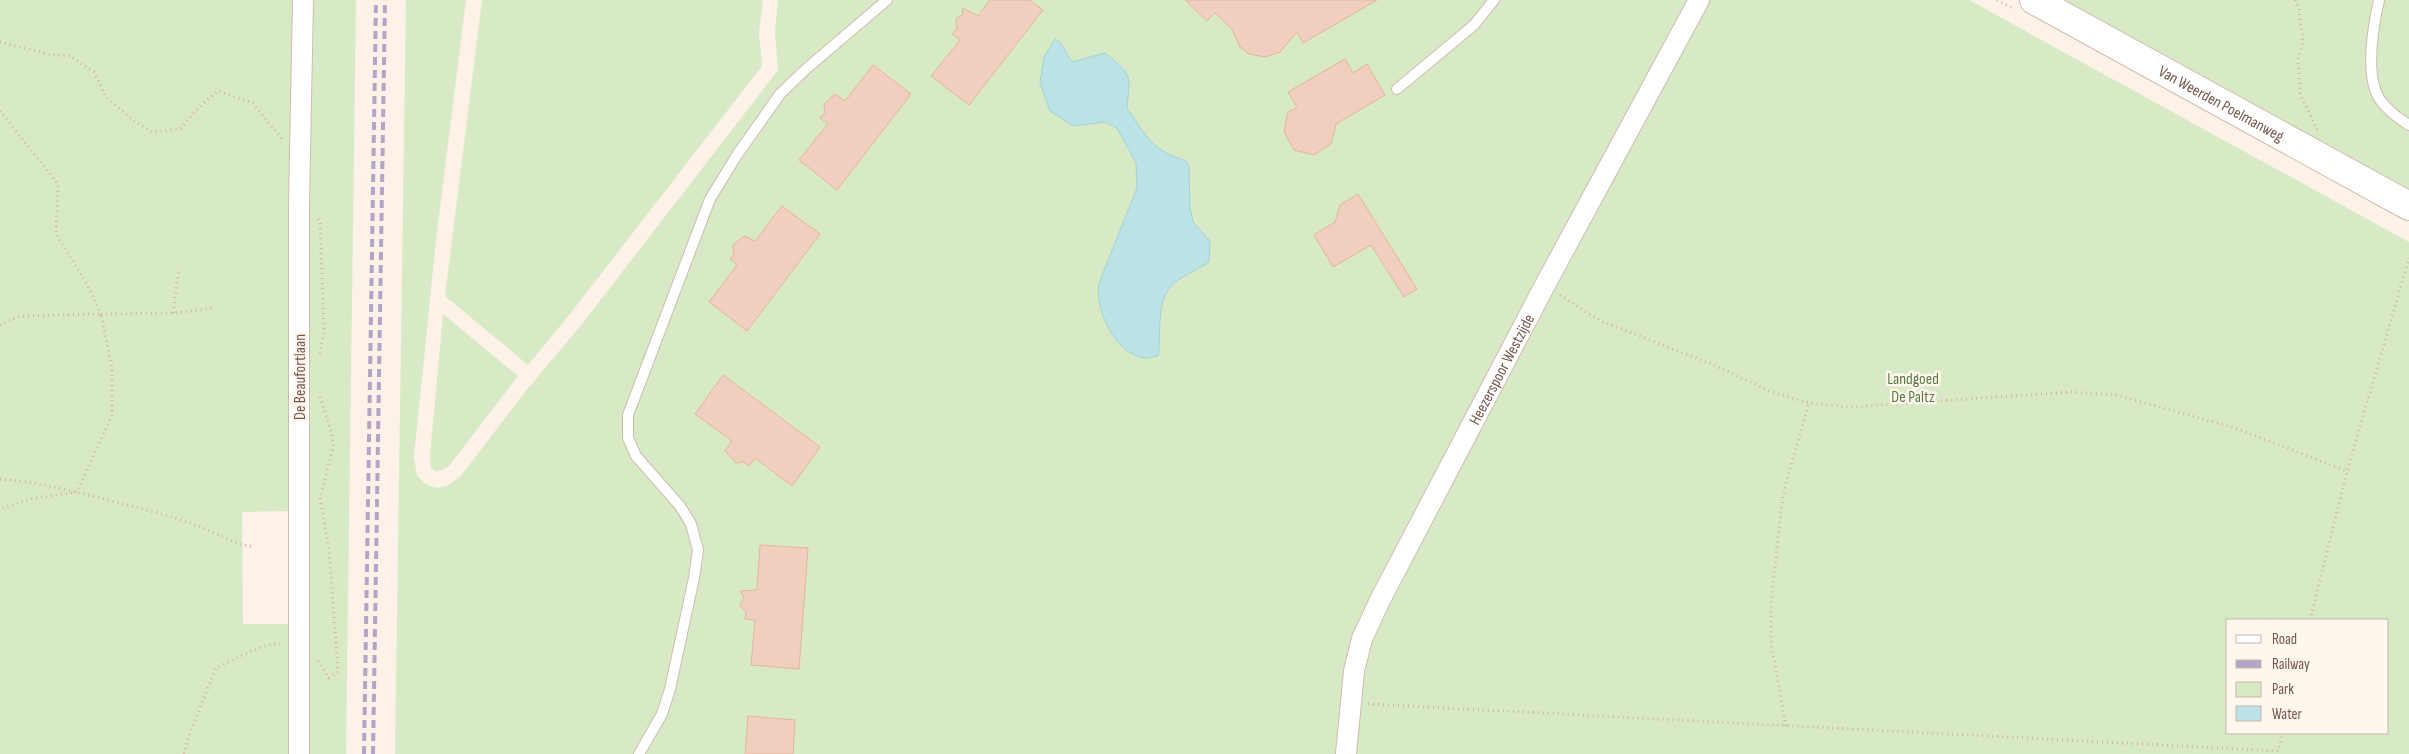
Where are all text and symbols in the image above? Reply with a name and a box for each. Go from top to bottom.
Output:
street label: Van Weerden Poelmanweg [2155,62,2287,146]
street label: Heezerspoor Westzijde [1466,311,1539,428]
street label: De Beaufortlaan [291,334,310,420]
park label: Landgoed De Paltz [1887,370,1939,407]
legend [2226,619,2389,734]
text: Road [2272,630,2297,649]
text: Railway [2272,655,2310,674]
text: Park [2272,680,2294,699]
text: Water [2272,705,2303,724]

